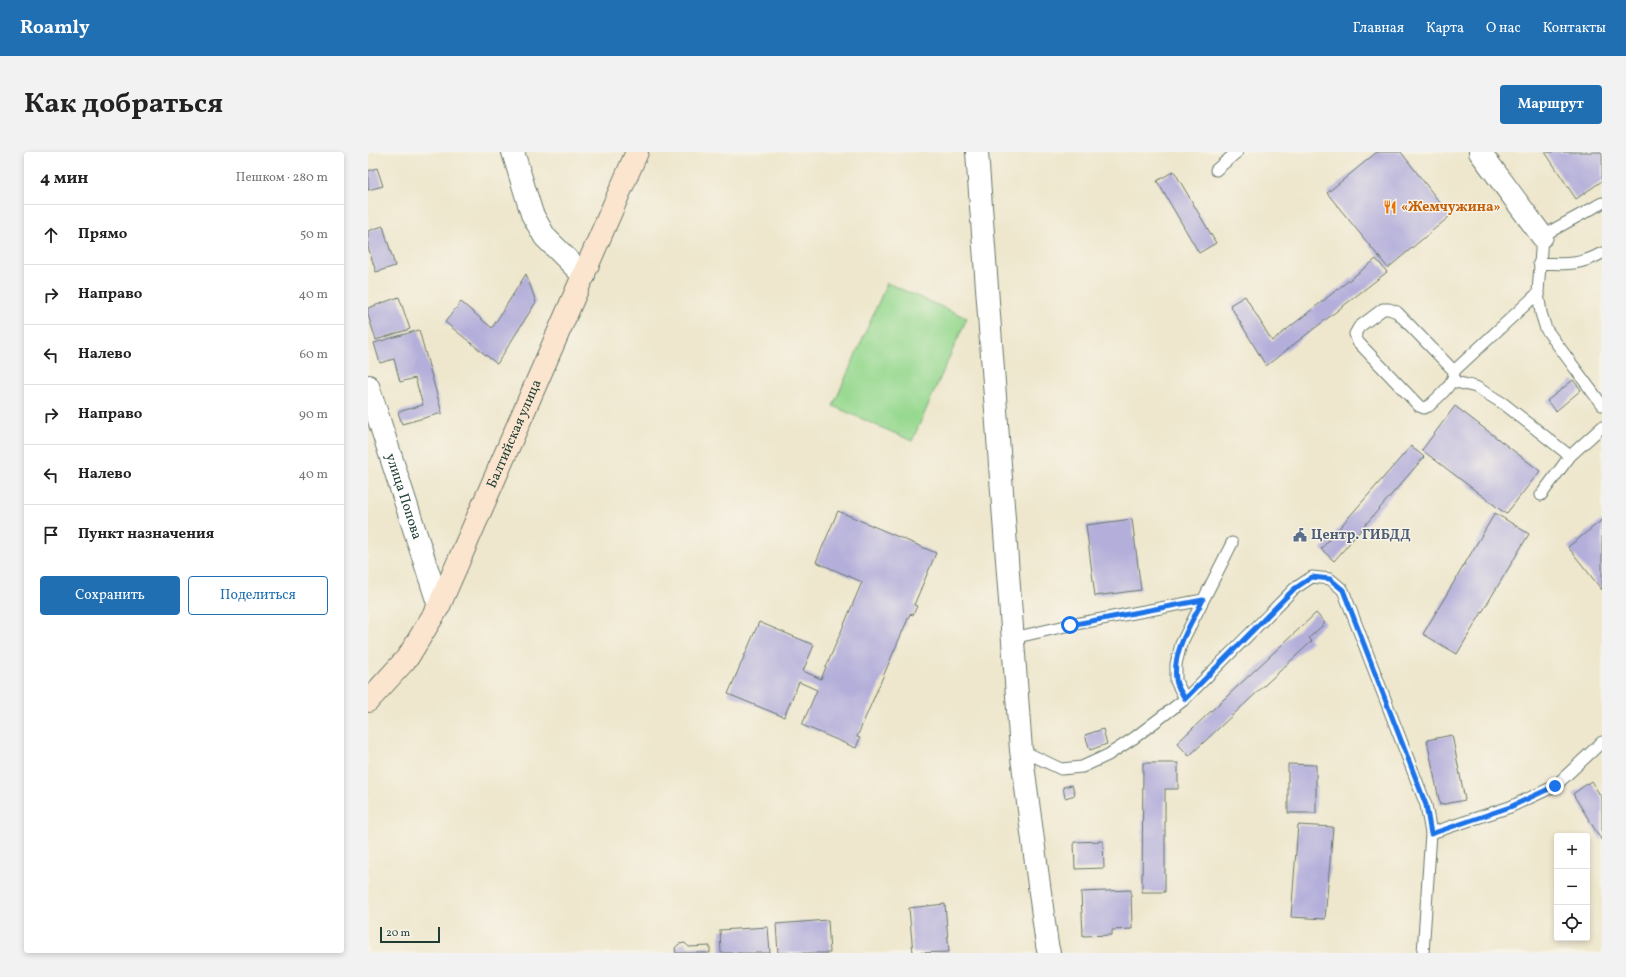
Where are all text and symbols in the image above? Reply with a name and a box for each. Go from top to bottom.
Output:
text: Roamly [20,15,90,41]
text: Главная [1353,19,1404,38]
text: Карта [1426,19,1464,38]
text: О нас [1486,19,1521,38]
text: Контакты [1543,19,1606,38]
text: Как добраться [24,85,223,124]
button: Маршрут [1500,85,1602,124]
text: 4 мин [40,167,88,190]
text: Пешком · 280 m [236,169,328,187]
place label: «Жемчужина» [1401,198,1501,217]
restaurant icon: «Жемчужина» [1382,199,1398,215]
icon: ahead [40,224,62,246]
text: Прямо [78,224,127,245]
text: 50 m [300,226,328,244]
icon: right [40,284,62,306]
text: Направо [78,284,142,305]
text: 40 m [299,286,328,304]
icon: left [40,344,62,366]
text: Налево [78,344,132,365]
text: 60 m [300,346,328,364]
street label: Балтийская улица [482,377,546,491]
icon: right [40,404,62,426]
text: Направо [78,404,142,425]
text: 90 m [299,406,328,424]
street label: улица Попова [381,451,426,542]
icon: left [40,464,62,486]
text: Налево [78,464,132,485]
text: 40 m [299,466,328,484]
icon: arrive [40,524,62,546]
text: Пункт назначения [78,524,214,545]
place label: Центр. ГИБДД [1311,526,1411,545]
public building icon: Центр. ГИБДД [1292,527,1308,543]
button: Сохранить [40,576,180,615]
button: Поделиться [188,576,328,615]
route start [1061,616,1079,634]
route end [1546,777,1564,795]
map controls [1554,833,1590,941]
button: + [1554,833,1590,869]
button: − [1554,869,1590,905]
button: locate [1554,905,1590,941]
scale bar [380,925,440,944]
text: 20 m [386,926,410,941]

